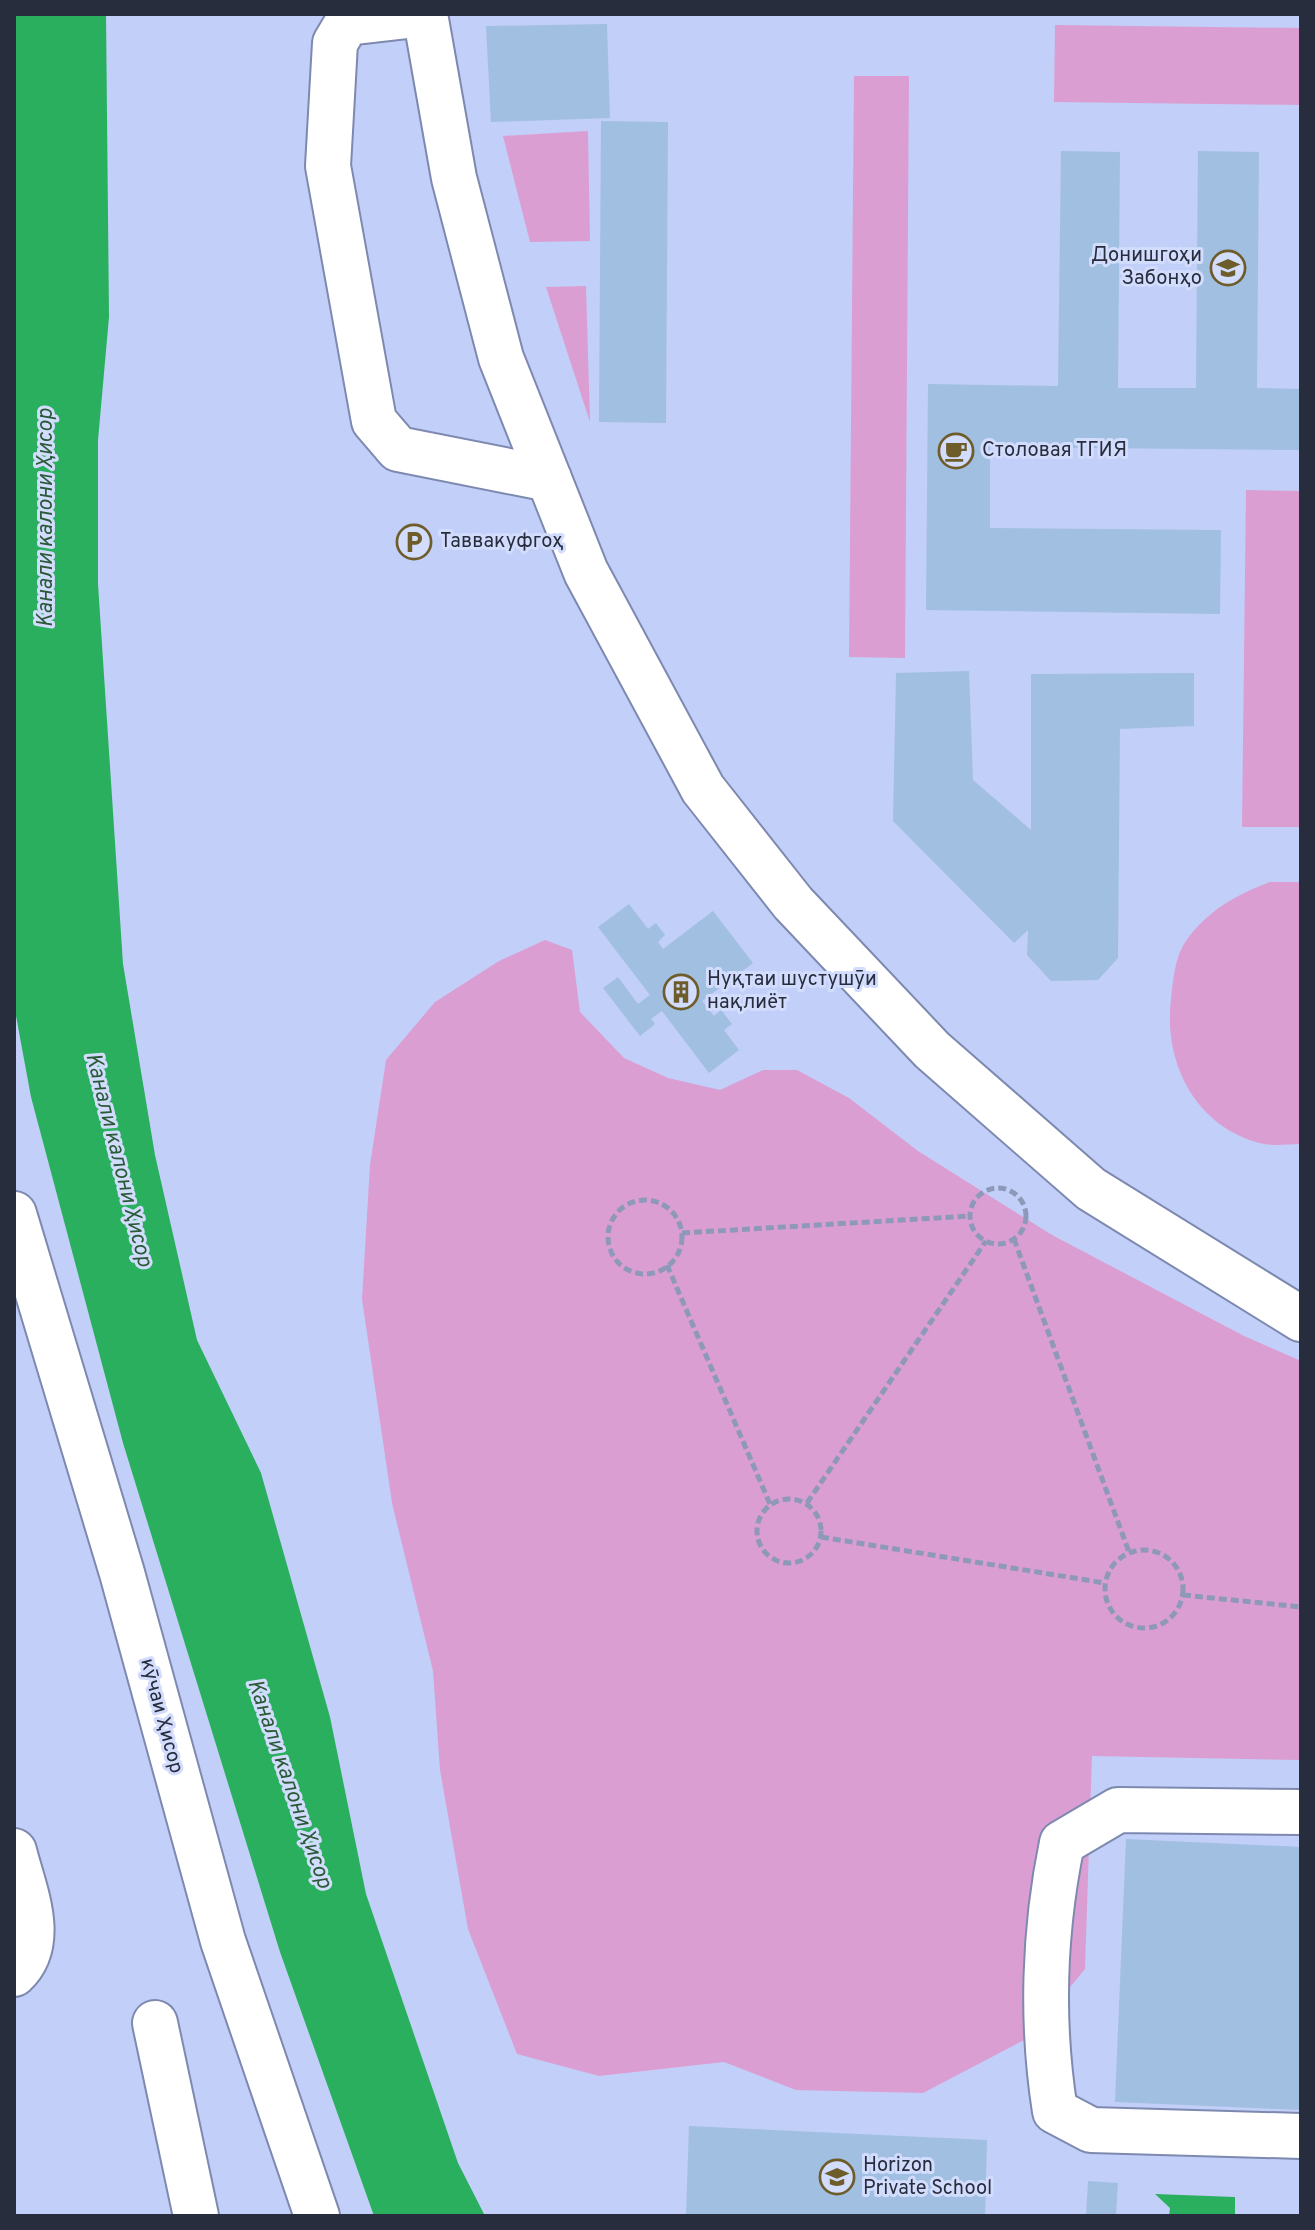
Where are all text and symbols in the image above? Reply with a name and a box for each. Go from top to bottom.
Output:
place label: Донишгоҳи Забонҳо [1091,243,1202,292]
school or university icon: Донишгоҳи Забонҳо [1209,249,1247,287]
water label: Канали калони Ҳисор [33,407,60,628]
cafe icon: Столовая ТГИЯ [937,432,975,470]
place label: Столовая ТГИЯ [982,438,1127,464]
parking icon: Таввакуфгоҳ [395,523,433,561]
place label: Таввакуфгоҳ [440,529,564,555]
place label: Нуқтаи шустушӯи нақлиёт [707,967,877,1016]
building icon: Нуқтаи шустушӯи нақлиёт [662,973,700,1011]
water label: Канали калони Ҳисор [78,1050,158,1271]
street label: кӯчаи Ҳисор [133,1656,189,1776]
water label: Канали калони Ҳисор [241,1676,338,1893]
place label: Horizon Private School [863,2153,992,2202]
school or university icon: Horizon Private School [818,2158,856,2196]

